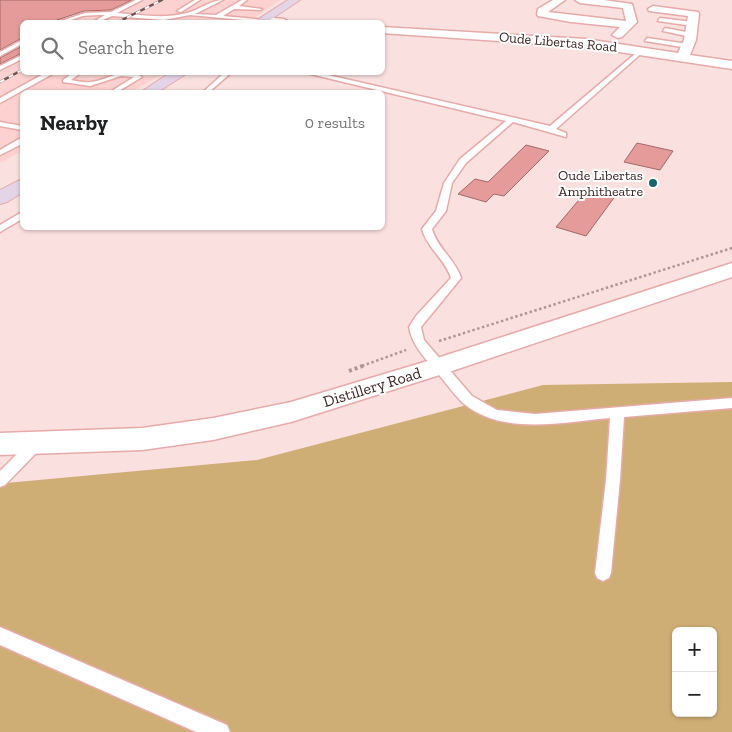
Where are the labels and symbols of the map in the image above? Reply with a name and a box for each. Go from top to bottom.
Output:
street label: Oude Libertas Road [498,28,618,56]
place label: Oude Libertas Amphitheatre [558,167,643,200]
marker: Oude Libertas Amphitheatre [647,177,659,189]
street label: Distillery Road [321,363,424,411]

